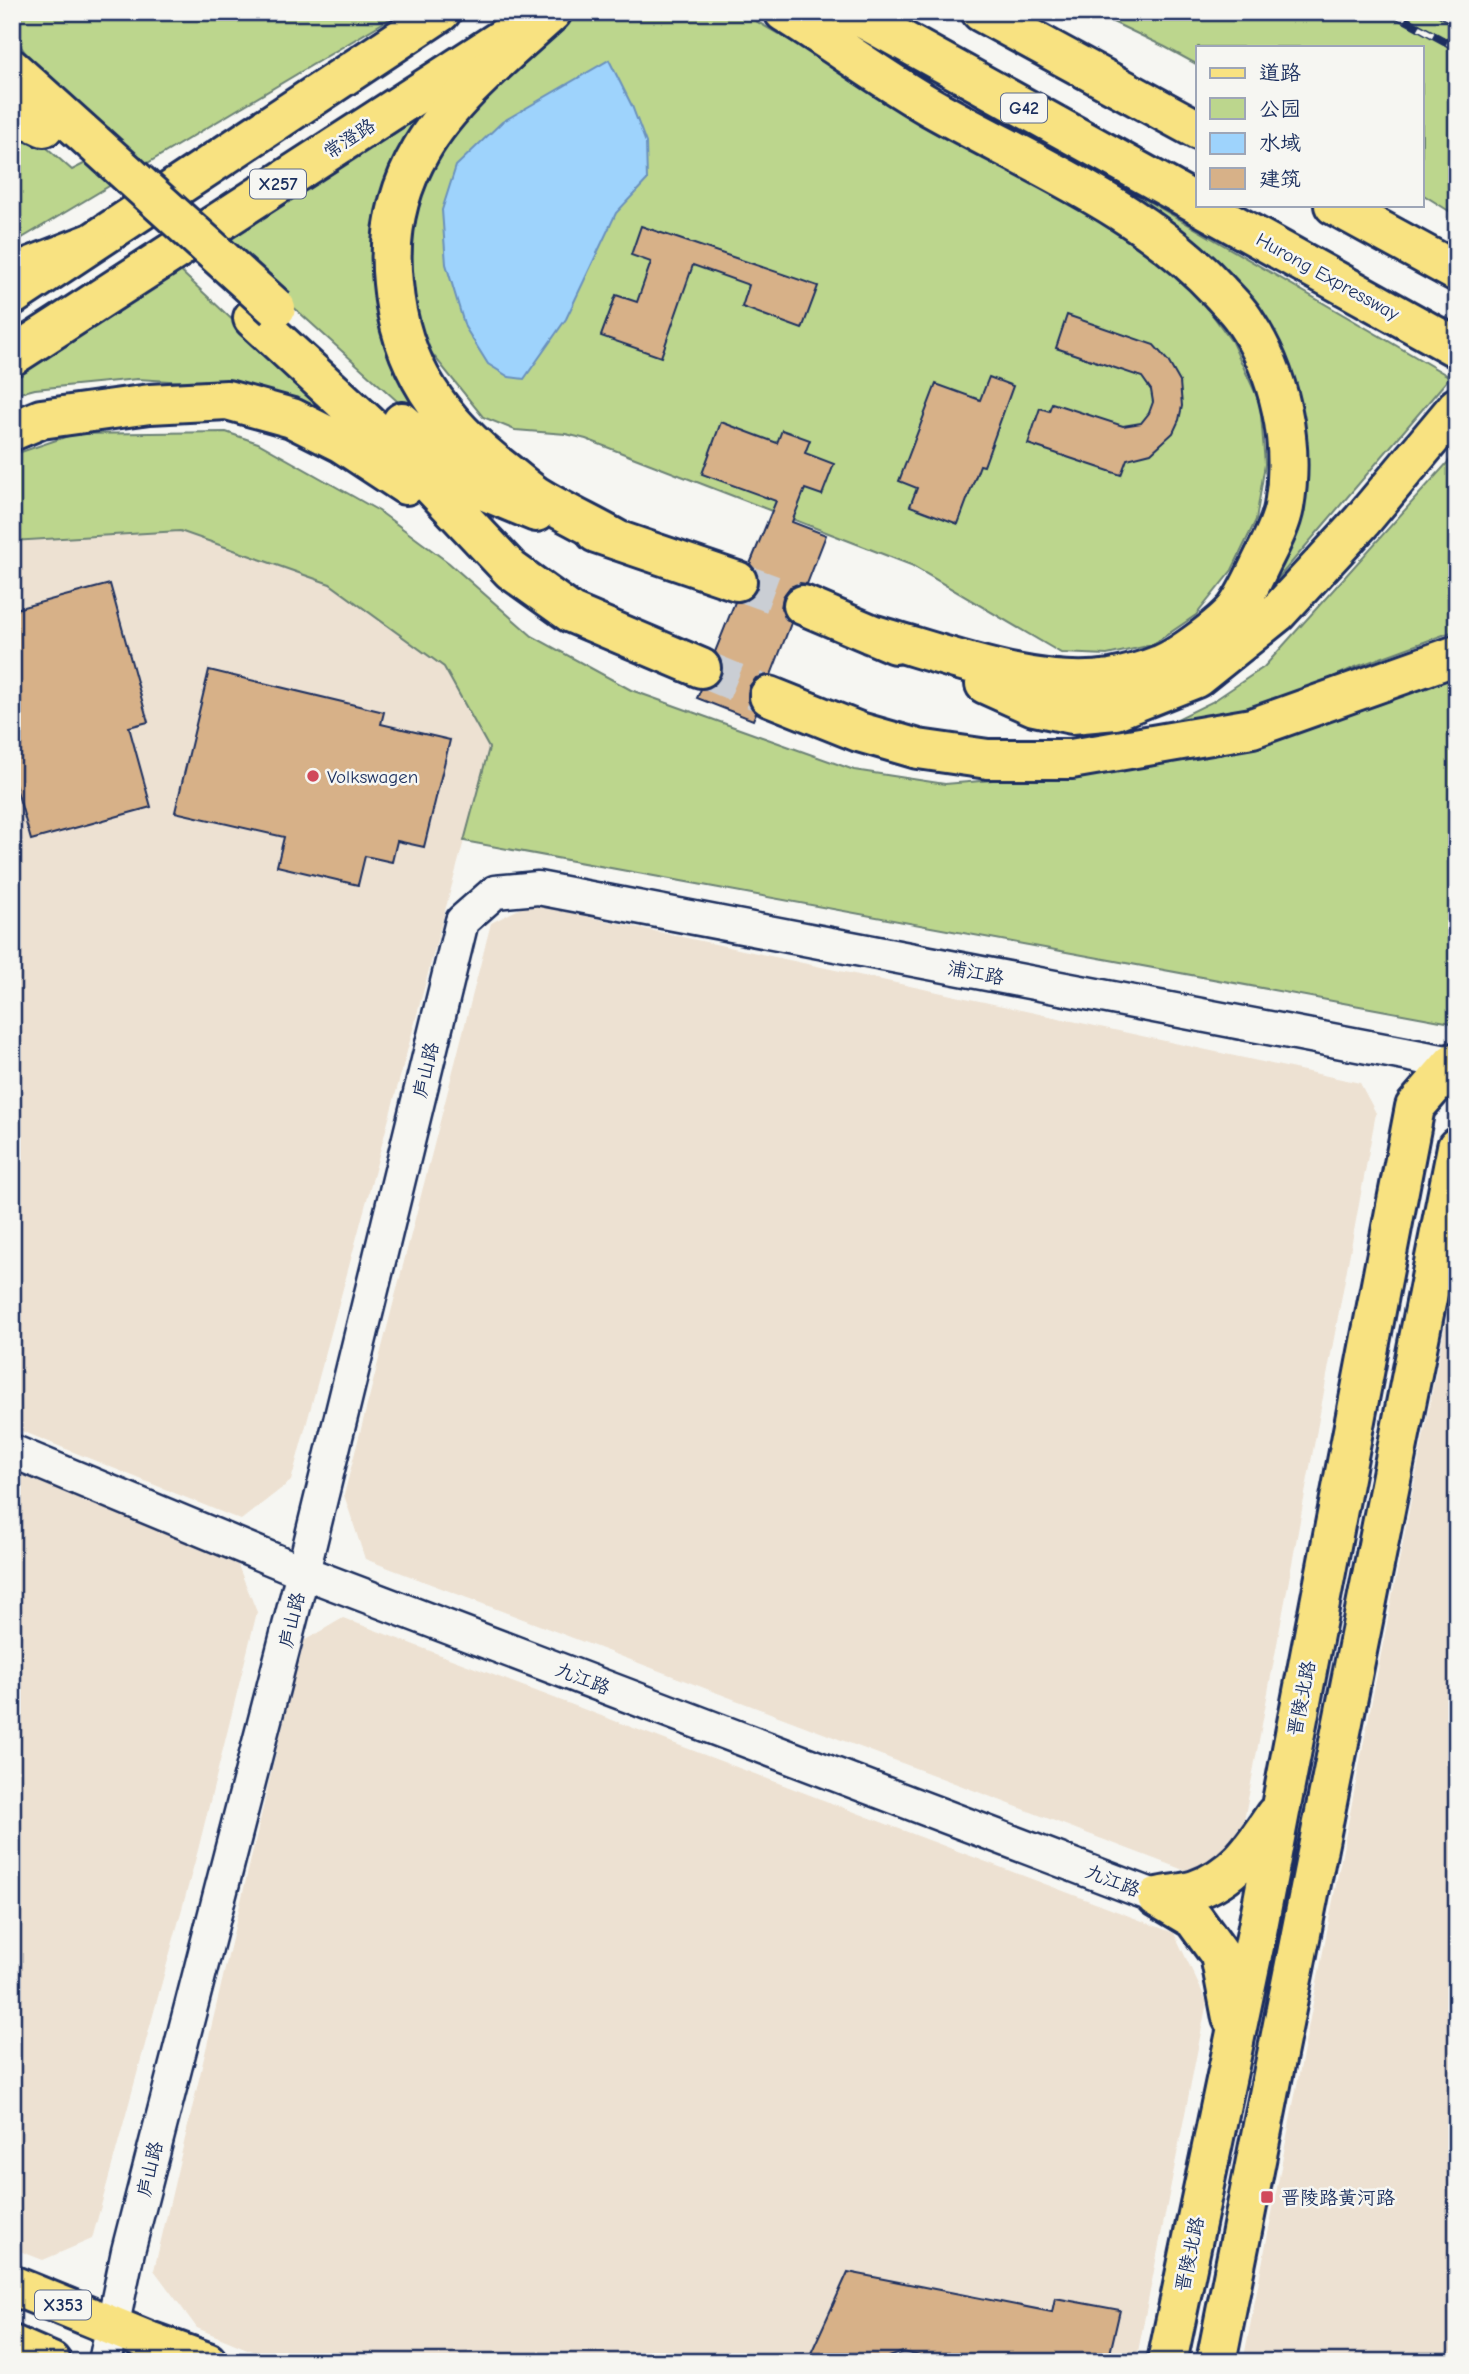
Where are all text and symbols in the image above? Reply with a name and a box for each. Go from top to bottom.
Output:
legend [1196,46,1424,206]
text: 道路 [1259,61,1301,85]
road number: G42 [1001,94,1047,122]
text: 公园 [1259,97,1301,121]
street label: 常澄路 [320,114,379,164]
text: 水域 [1259,131,1301,155]
text: 建筑 [1259,167,1301,191]
road number: X257 [250,169,306,198]
street label: Hurong Expressway [1252,228,1403,326]
place label: Volkswagen [327,766,418,788]
marker: Volkswagen [305,768,321,784]
street label: 浦江路 [946,957,1006,989]
street label: 庐山路 [408,1040,444,1101]
street label: 庐山路 [274,1590,310,1651]
street label: 九江路 [552,1658,613,1699]
street label: 晋陵北路 [1284,1659,1320,1738]
street label: 九江路 [1082,1860,1143,1901]
street label: 庐山路 [132,2139,168,2200]
place label: 晋陵路黄河路 [1281,2187,1395,2209]
marker: 晋陵路黄河路 [1259,2189,1275,2205]
street label: 晋陵北路 [1171,2215,1209,2294]
road number: X353 [35,2290,91,2320]

